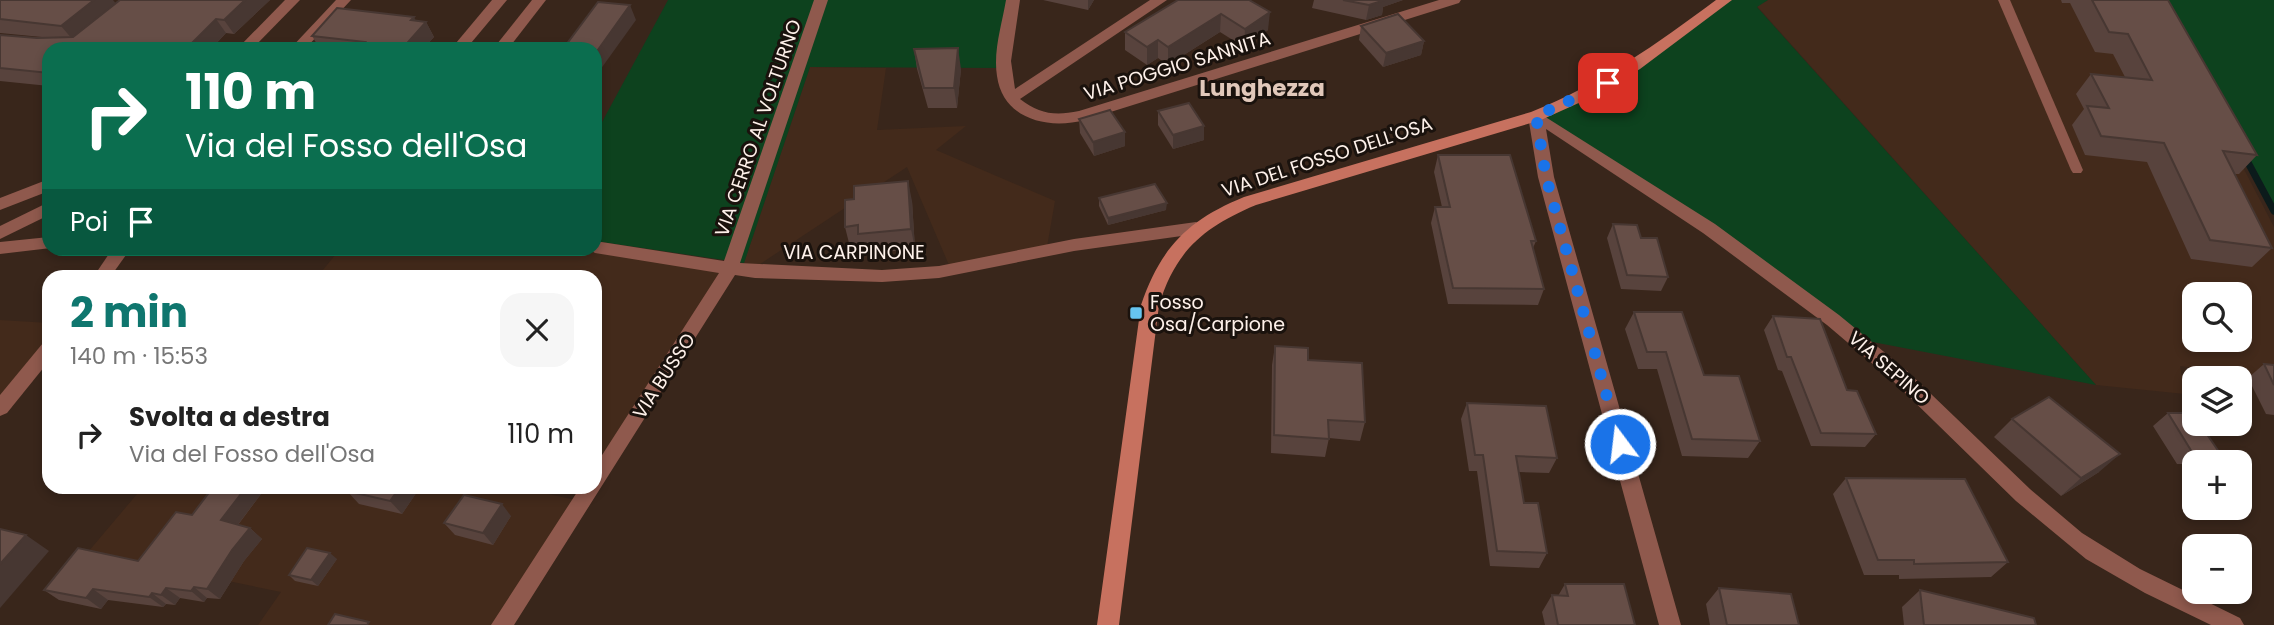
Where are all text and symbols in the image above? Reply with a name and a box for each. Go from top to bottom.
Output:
street label: VIA CERRO AL VOLTURNO [708,16,808,240]
street label: VIA POGGIO SANNITA [1080,25,1274,107]
pin [1578,53,1638,113]
text: 110 m [185,58,316,126]
icon: arrive [1589,64,1627,102]
icon: right [70,70,161,161]
district label: Lunghezza [1199,72,1325,104]
street label: VIA DEL FOSSO DELL'OSA [1218,110,1436,204]
text: Via del Fosso dell'Osa [185,123,527,168]
icon: arrive [122,203,160,241]
text: Poi [70,204,108,240]
street label: VIA CARPINONE [783,239,925,266]
map controls [2182,282,2252,604]
button: search [2182,282,2252,352]
text: 2 min [70,283,188,342]
place label: Fosso Osa/Carpione [1150,289,1285,338]
button: close [500,293,574,367]
marker: Fosso Osa/Carpione [1128,305,1144,321]
street label: VIA SEPINO [1842,325,1936,411]
street label: VIA BUSSO [626,328,702,424]
text: 140 m · 15:53 [70,340,208,372]
button: layers [2182,366,2252,436]
text: Svolta a destra [129,399,330,435]
position arrow [1583,407,1657,481]
icon: right [70,416,108,454]
text: 110 m [507,416,574,452]
text: Via del Fosso dell'Osa [129,438,375,470]
button: + [2182,450,2252,520]
button: − [2182,534,2252,604]

